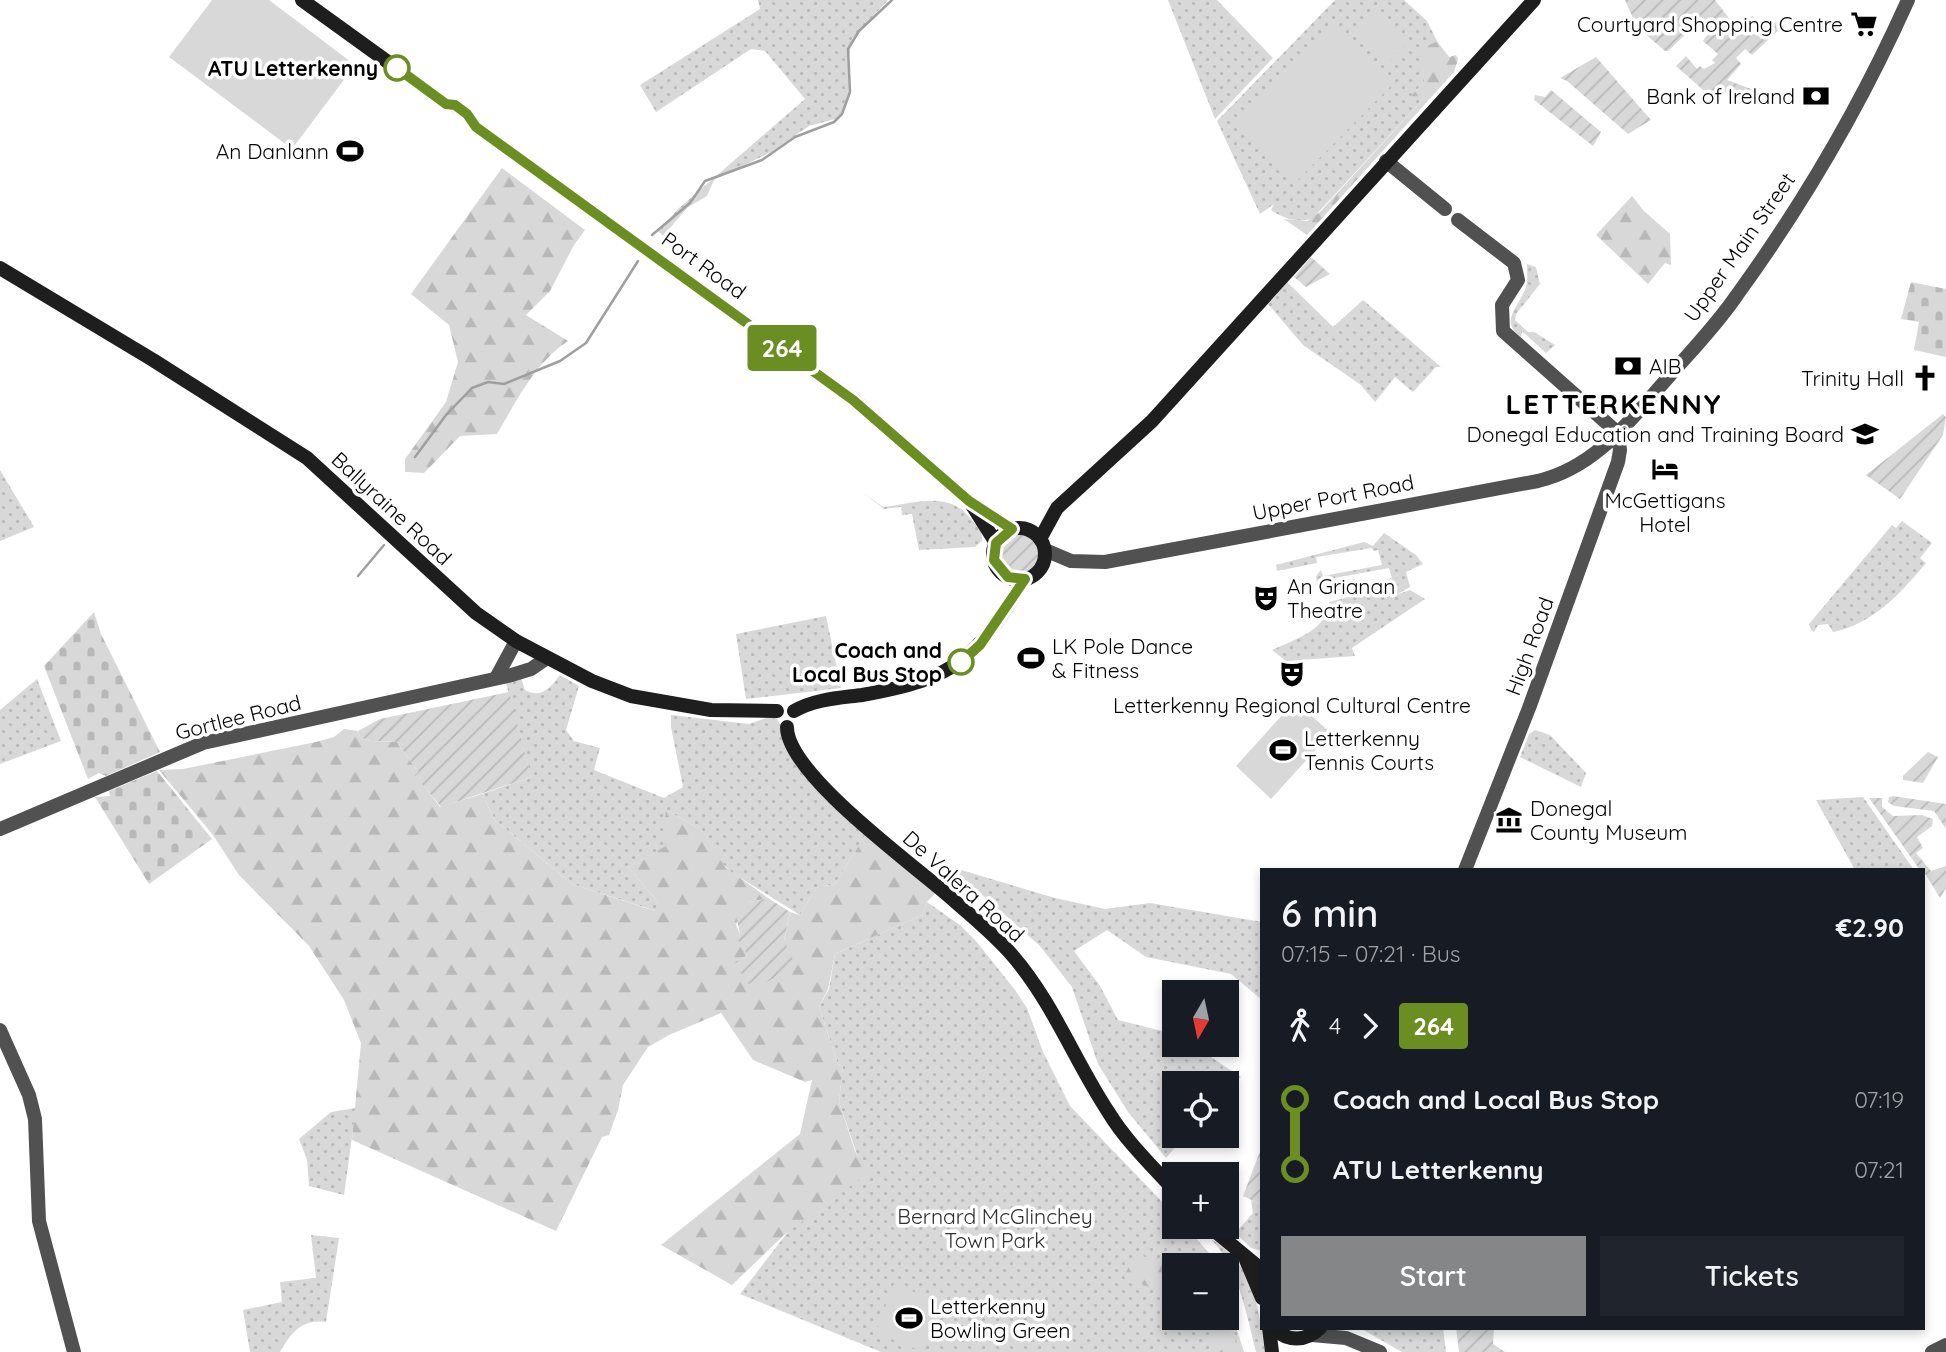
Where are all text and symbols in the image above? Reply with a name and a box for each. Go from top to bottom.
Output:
supermarket icon: Courtyard Shopping Centre [1849,9,1879,39]
place label: Courtyard Shopping Centre [1577,11,1843,37]
place label: ATU Letterkenny [208,55,378,81]
marker: ATU Letterkenny [384,55,410,81]
bank icon: Bank of Ireland [1801,81,1831,111]
place label: Bank of Ireland [1646,83,1795,109]
sports icon: An Danlann [335,136,365,166]
place label: An Danlann [216,138,329,164]
street label: Upper Main Street [1678,167,1800,327]
street label: Port Road [657,226,751,304]
line badge: 264 [742,325,822,371]
text: 264 [761,333,803,363]
bank icon: AIB [1613,351,1643,381]
place label: AIB [1649,353,1682,379]
church icon: Trinity Hall [1910,363,1940,393]
place label: Trinity Hall [1801,365,1904,391]
district label: LETTERKENNY [1505,386,1723,421]
school or university icon: Donegal Education and Training Board [1850,419,1880,449]
place label: Donegal Education and Training Board [1466,421,1844,447]
street label: Ballyraine Road [327,446,457,570]
hotel icon: McGettigans Hotel [1650,454,1680,484]
street label: Upper Port Road [1250,469,1416,525]
place label: McGettigans Hotel [1604,487,1726,537]
place label: An Grianan Theatre [1287,573,1395,623]
theatre icon: An Grianan Theatre [1251,583,1281,613]
street label: High Road [1499,593,1559,699]
place label: LK Pole Dance & Fitness [1052,633,1193,683]
place label: Coach and Local Bus Stop [792,637,942,687]
sports icon: LK Pole Dance & Fitness [1016,643,1046,673]
marker: Coach and Local Bus Stop [948,649,974,675]
theatre icon: Letterkenny Regional Cultural Centre [1277,659,1307,689]
street label: Gortlee Road [172,689,304,745]
place label: Letterkenny Regional Cultural Centre [1113,692,1471,718]
place label: Letterkenny Tennis Courts [1304,725,1434,775]
sports icon: Letterkenny Tennis Courts [1268,735,1298,765]
place label: Donegal County Museum [1530,795,1687,845]
museum icon: Donegal County Museum [1494,805,1524,835]
street label: De Valera Road [898,825,1030,947]
text: 6 min [1281,889,1378,937]
text: €2.90 [1836,911,1904,944]
text: 07:15 – 07:21 · Bus [1281,939,1461,968]
north arrow [1162,980,1239,1057]
map controls [1162,980,1239,1330]
icon: walk [1281,1007,1319,1045]
icon: forward [1351,1007,1389,1045]
text: 4 [1329,1011,1341,1040]
text: 264 [1413,1011,1454,1041]
button: locate [1162,1071,1239,1148]
text: Coach and Local Bus Stop [1333,1083,1659,1116]
text: 07:19 [1854,1085,1904,1114]
text: ATU Letterkenny [1333,1153,1544,1186]
text: 07:21 [1854,1155,1904,1184]
button: + [1162,1162,1239,1239]
park label: Bernard McGlinchey Town Park [897,1203,1093,1253]
button: Start [1281,1236,1586,1316]
button: Tickets [1600,1236,1904,1316]
button: − [1162,1253,1239,1330]
place label: Letterkenny Bowling Green [930,1293,1071,1343]
sports icon: Letterkenny Bowling Green [894,1303,924,1333]

